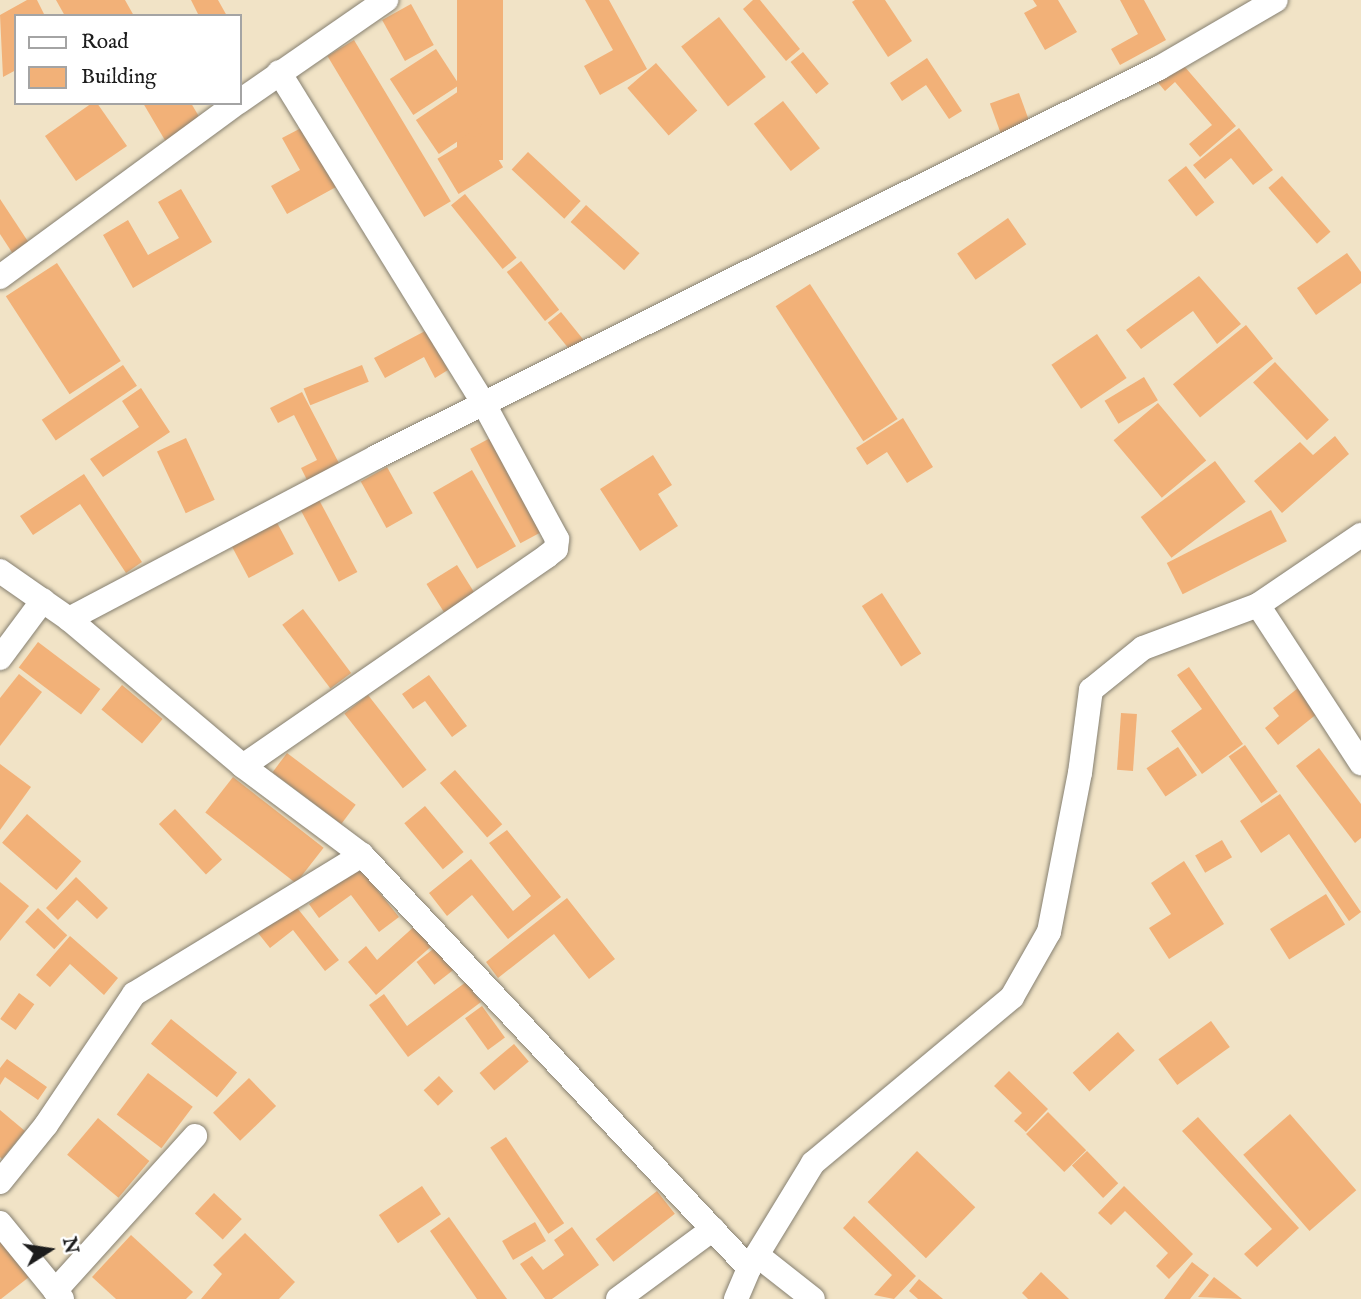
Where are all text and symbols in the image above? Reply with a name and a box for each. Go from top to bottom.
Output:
legend [14,14,242,105]
text: Road [81,29,128,56]
text: Building [81,64,156,91]
north arrow [14,1215,84,1285]
text: N [56,1235,83,1256]

